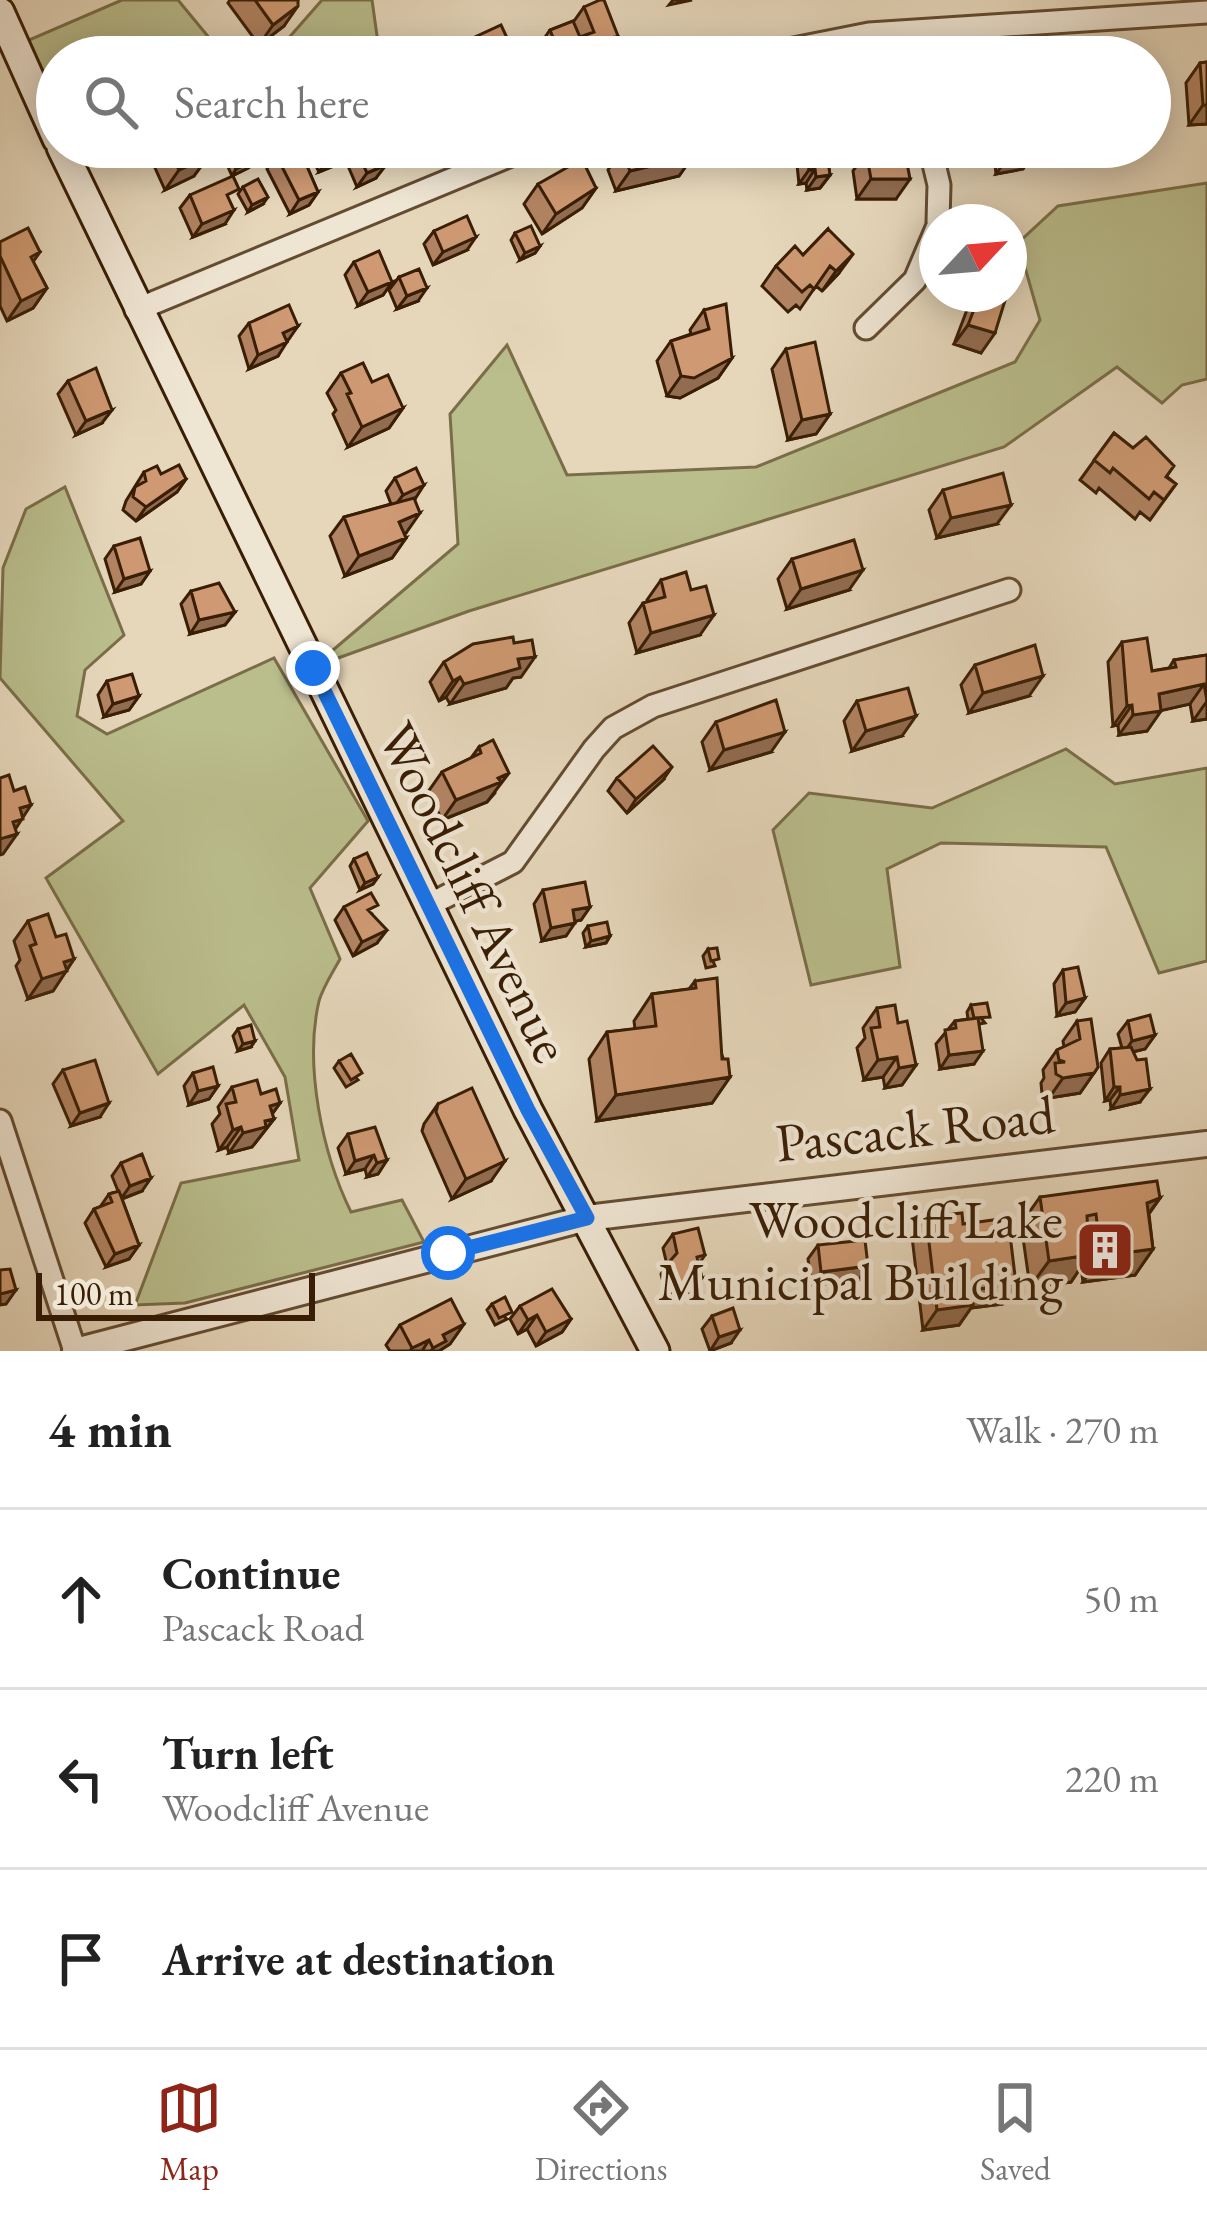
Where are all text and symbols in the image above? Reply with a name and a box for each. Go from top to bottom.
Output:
search box [36,36,1171,168]
icon: search [78,69,144,135]
text: Search here [174,73,369,131]
north arrow [919,204,1027,312]
route end [286,641,340,695]
street label: Woodcliff Avenue [362,710,588,1074]
street label: Pascack Road [772,1078,1059,1177]
place label: Woodcliff Lake Municipal Building [658,1184,1064,1316]
building icon: Woodcliff Lake Municipal Building [1074,1219,1136,1281]
route start [421,1226,475,1280]
scale bar [36,1267,315,1320]
text: 100 m [54,1272,134,1315]
text: 4 min [48,1396,172,1462]
text: Walk · 270 m [966,1404,1159,1455]
text: Continue [162,1544,340,1602]
icon: ahead [48,1566,114,1632]
text: 50 m [1083,1573,1159,1624]
text: Pascack Road [162,1602,364,1653]
text: Turn left [162,1724,334,1782]
icon: left [48,1746,114,1812]
text: 220 m [1065,1753,1159,1804]
text: Woodcliff Avenue [162,1782,429,1833]
icon: arrive [48,1926,114,1992]
text: Arrive at destination [162,1930,555,1988]
tab: Map [156,2075,222,2190]
tab: Directions [535,2075,668,2190]
tab: Saved [980,2075,1051,2190]

